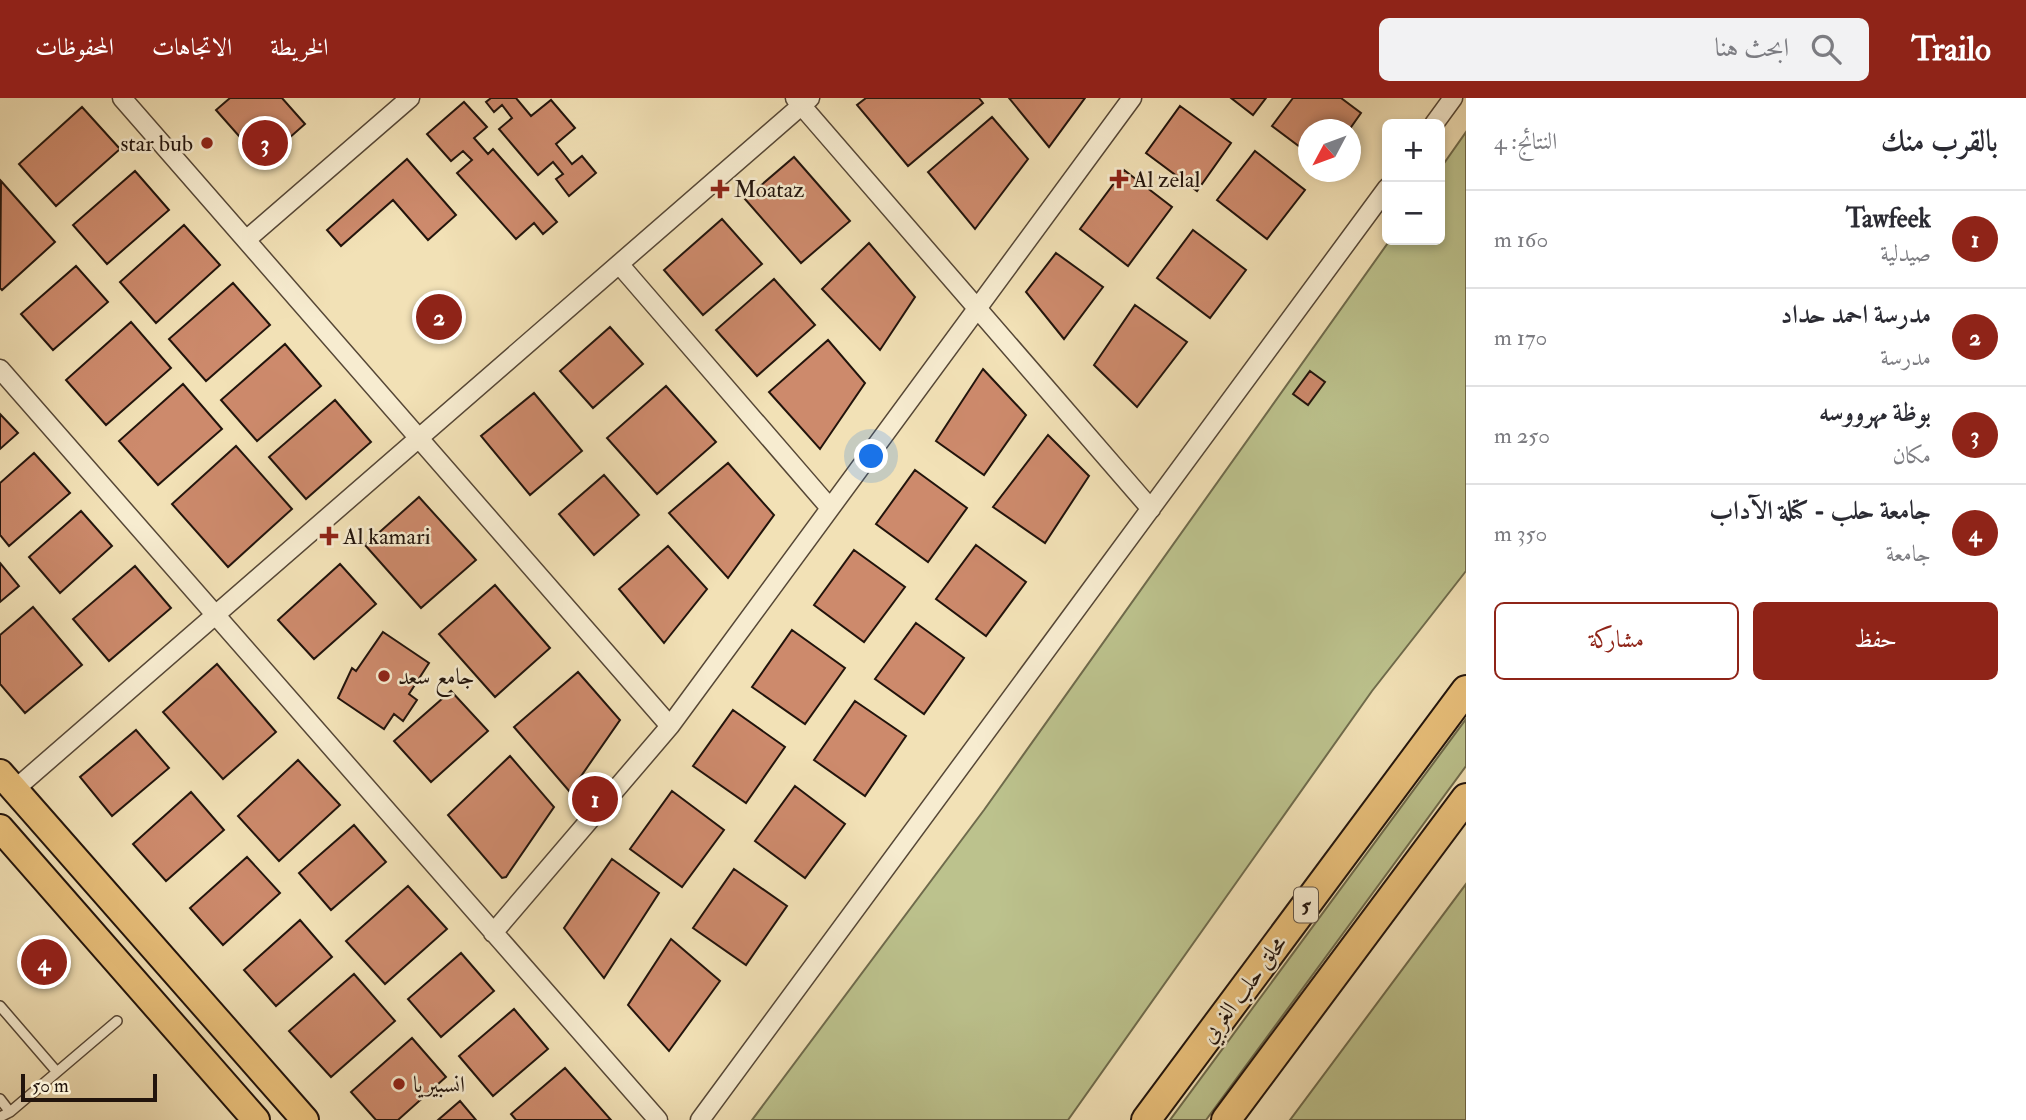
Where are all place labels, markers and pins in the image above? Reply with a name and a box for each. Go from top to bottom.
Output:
pin: 3 [242,117,288,169]
place label: star bub [120,129,193,158]
marker: star bub [199,135,215,151]
place label: Al zelal [1132,165,1200,194]
marker: Al zelal [1111,171,1127,187]
place label: Moataz [734,175,804,204]
marker: Moataz [712,181,728,197]
pin: 2 [416,291,462,343]
place label: Al kamari [342,522,431,551]
marker: Al kamari [321,528,337,544]
place label: جامع سعد [398,662,475,697]
marker: جامع سعد [376,668,392,684]
pin: 1 [572,773,618,825]
pin: 4 [21,936,67,988]
place label: انسبيريا [413,1070,465,1099]
marker: انسبيريا [391,1076,407,1092]

